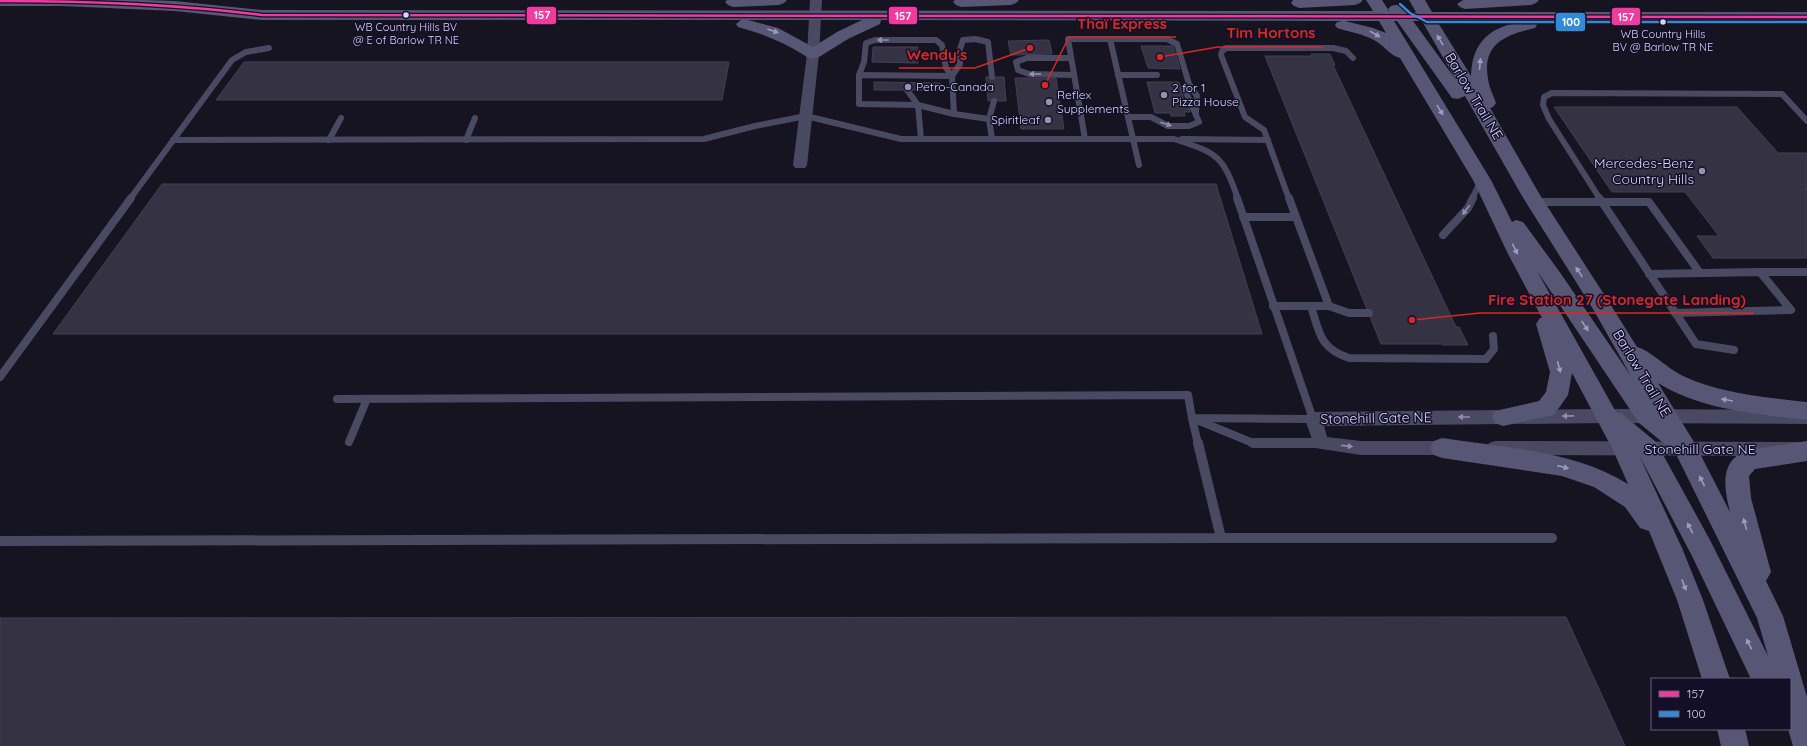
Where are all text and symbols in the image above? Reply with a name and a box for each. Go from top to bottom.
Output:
line badge: 157 [526,6,557,25]
line badge: 157 [888,6,918,25]
line badge: 157 [1611,7,1641,26]
text: 157 [534,8,550,22]
text: 157 [895,9,911,23]
marker: WB Country Hills BV @ E of Barlow TR NE [401,10,411,20]
callout: Thaï Express [1069,10,1176,37]
text: 157 [1618,10,1634,24]
line badge: 100 [1555,12,1586,32]
text: Thaï Express [1077,14,1167,33]
text: 100 [1562,15,1580,29]
marker: WB Country Hills BV @ Barlow TR NE [1658,17,1668,27]
place label: WB Country Hills BV @ E of Barlow TR NE [353,20,459,47]
callout: Tim Hortons [1218,20,1323,47]
text: Tim Hortons [1226,23,1316,42]
place label: WB Country Hills BV @ Barlow TR NE [1613,27,1713,54]
one-way arrow [768,29,780,35]
one-way arrow [1369,31,1381,37]
one-way arrow [1437,34,1444,46]
one-way arrow [876,37,889,43]
callout: Wendy's [899,41,975,68]
text: Wendy's [907,45,967,64]
street label: Barlow Trail NE [1441,49,1507,143]
one-way arrow [1476,58,1483,70]
one-way arrow [1029,71,1041,78]
place label: Petro-Canada [916,79,994,94]
place label: 2 for 1 Pizza House [1172,80,1239,109]
marker: Petro-Canada [903,82,913,92]
place label: Reflex Supplements [1057,87,1130,116]
marker: 2 for 1 Pizza House [1159,90,1169,100]
marker: Reflex Supplements [1044,97,1054,107]
one-way arrow [1436,104,1443,116]
place label: Spiritleaf [991,112,1041,127]
marker: Spiritleaf [1043,115,1053,125]
one-way arrow [1160,121,1172,127]
place label: Mercedes-Benz Country Hills [1594,154,1694,188]
marker: Mercedes-Benz Country Hills [1697,166,1707,176]
one-way arrow [1462,205,1470,216]
one-way arrow [1512,243,1518,254]
one-way arrow [1575,267,1583,277]
callout: Fire Station 27 (Stonegate Landing) [1480,286,1754,313]
text: Fire Station 27 (Stonegate Landing) [1488,290,1746,309]
one-way arrow [1581,320,1589,331]
street label: Barlow Trail NE [1609,326,1675,420]
one-way arrow [1556,360,1562,373]
one-way arrow [1721,396,1733,402]
street label: Stonehill Gate NE [1320,408,1432,428]
one-way arrow [1561,413,1574,419]
one-way arrow [1457,414,1470,420]
street label: Stonehill Gate NE [1644,440,1756,458]
one-way arrow [1341,443,1353,450]
one-way arrow [1557,464,1569,470]
one-way arrow [1699,475,1705,486]
one-way arrow [1742,518,1748,530]
one-way arrow [1687,522,1693,534]
one-way arrow [1681,579,1687,591]
one-way arrow [1746,638,1752,650]
legend [1651,678,1791,730]
text: 157 [1687,686,1704,701]
text: 100 [1687,706,1706,721]

